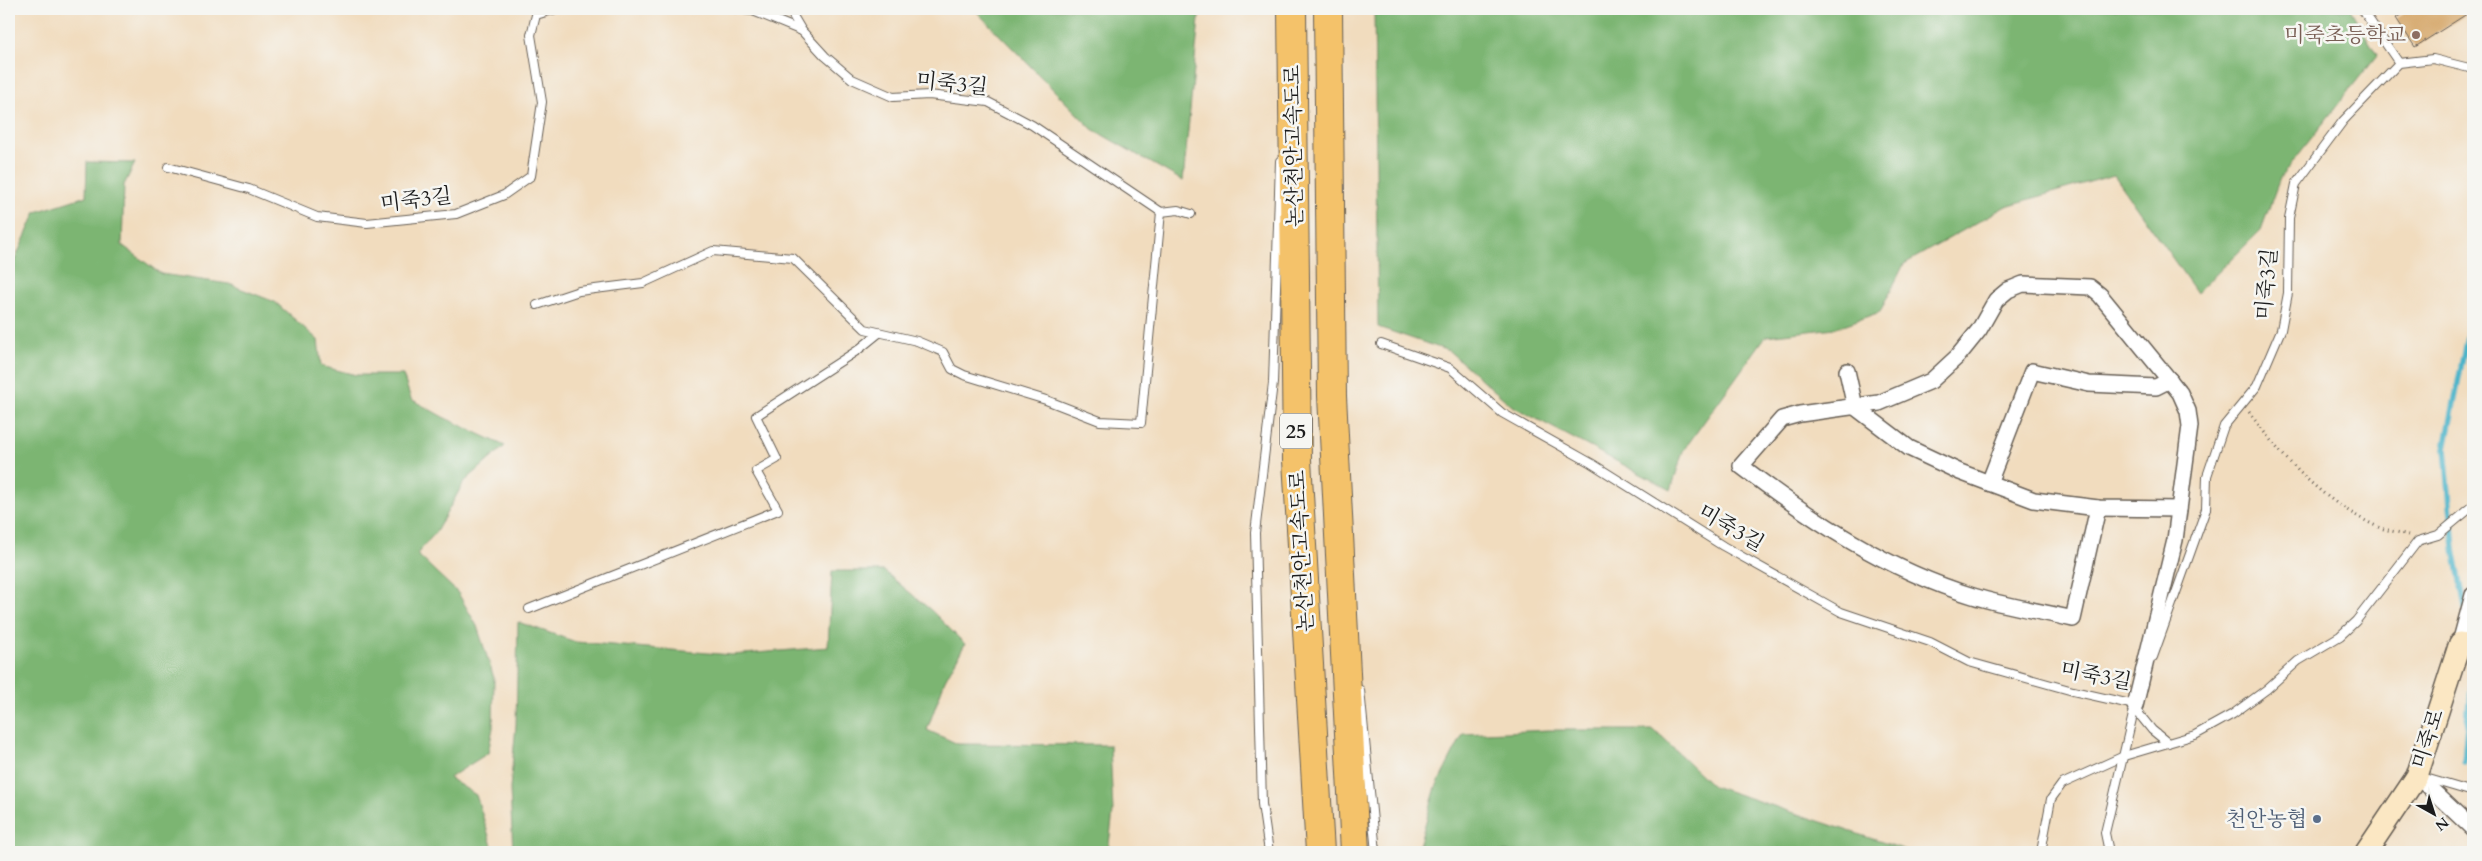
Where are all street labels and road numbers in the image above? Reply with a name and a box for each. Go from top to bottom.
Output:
street label: 논산천안고속도로 [1278,65,1310,227]
street label: 미죽3길 [915,66,989,102]
street label: 미죽3길 [379,181,453,219]
street label: 미죽3길 [2249,247,2285,321]
road number: 25 [1280,414,1312,448]
street label: 논산천안고속도로 [1283,469,1321,633]
street label: 미죽3길 [1693,498,1769,558]
street label: 미죽3길 [2058,655,2134,697]
street label: 미죽로 [2405,706,2451,772]

